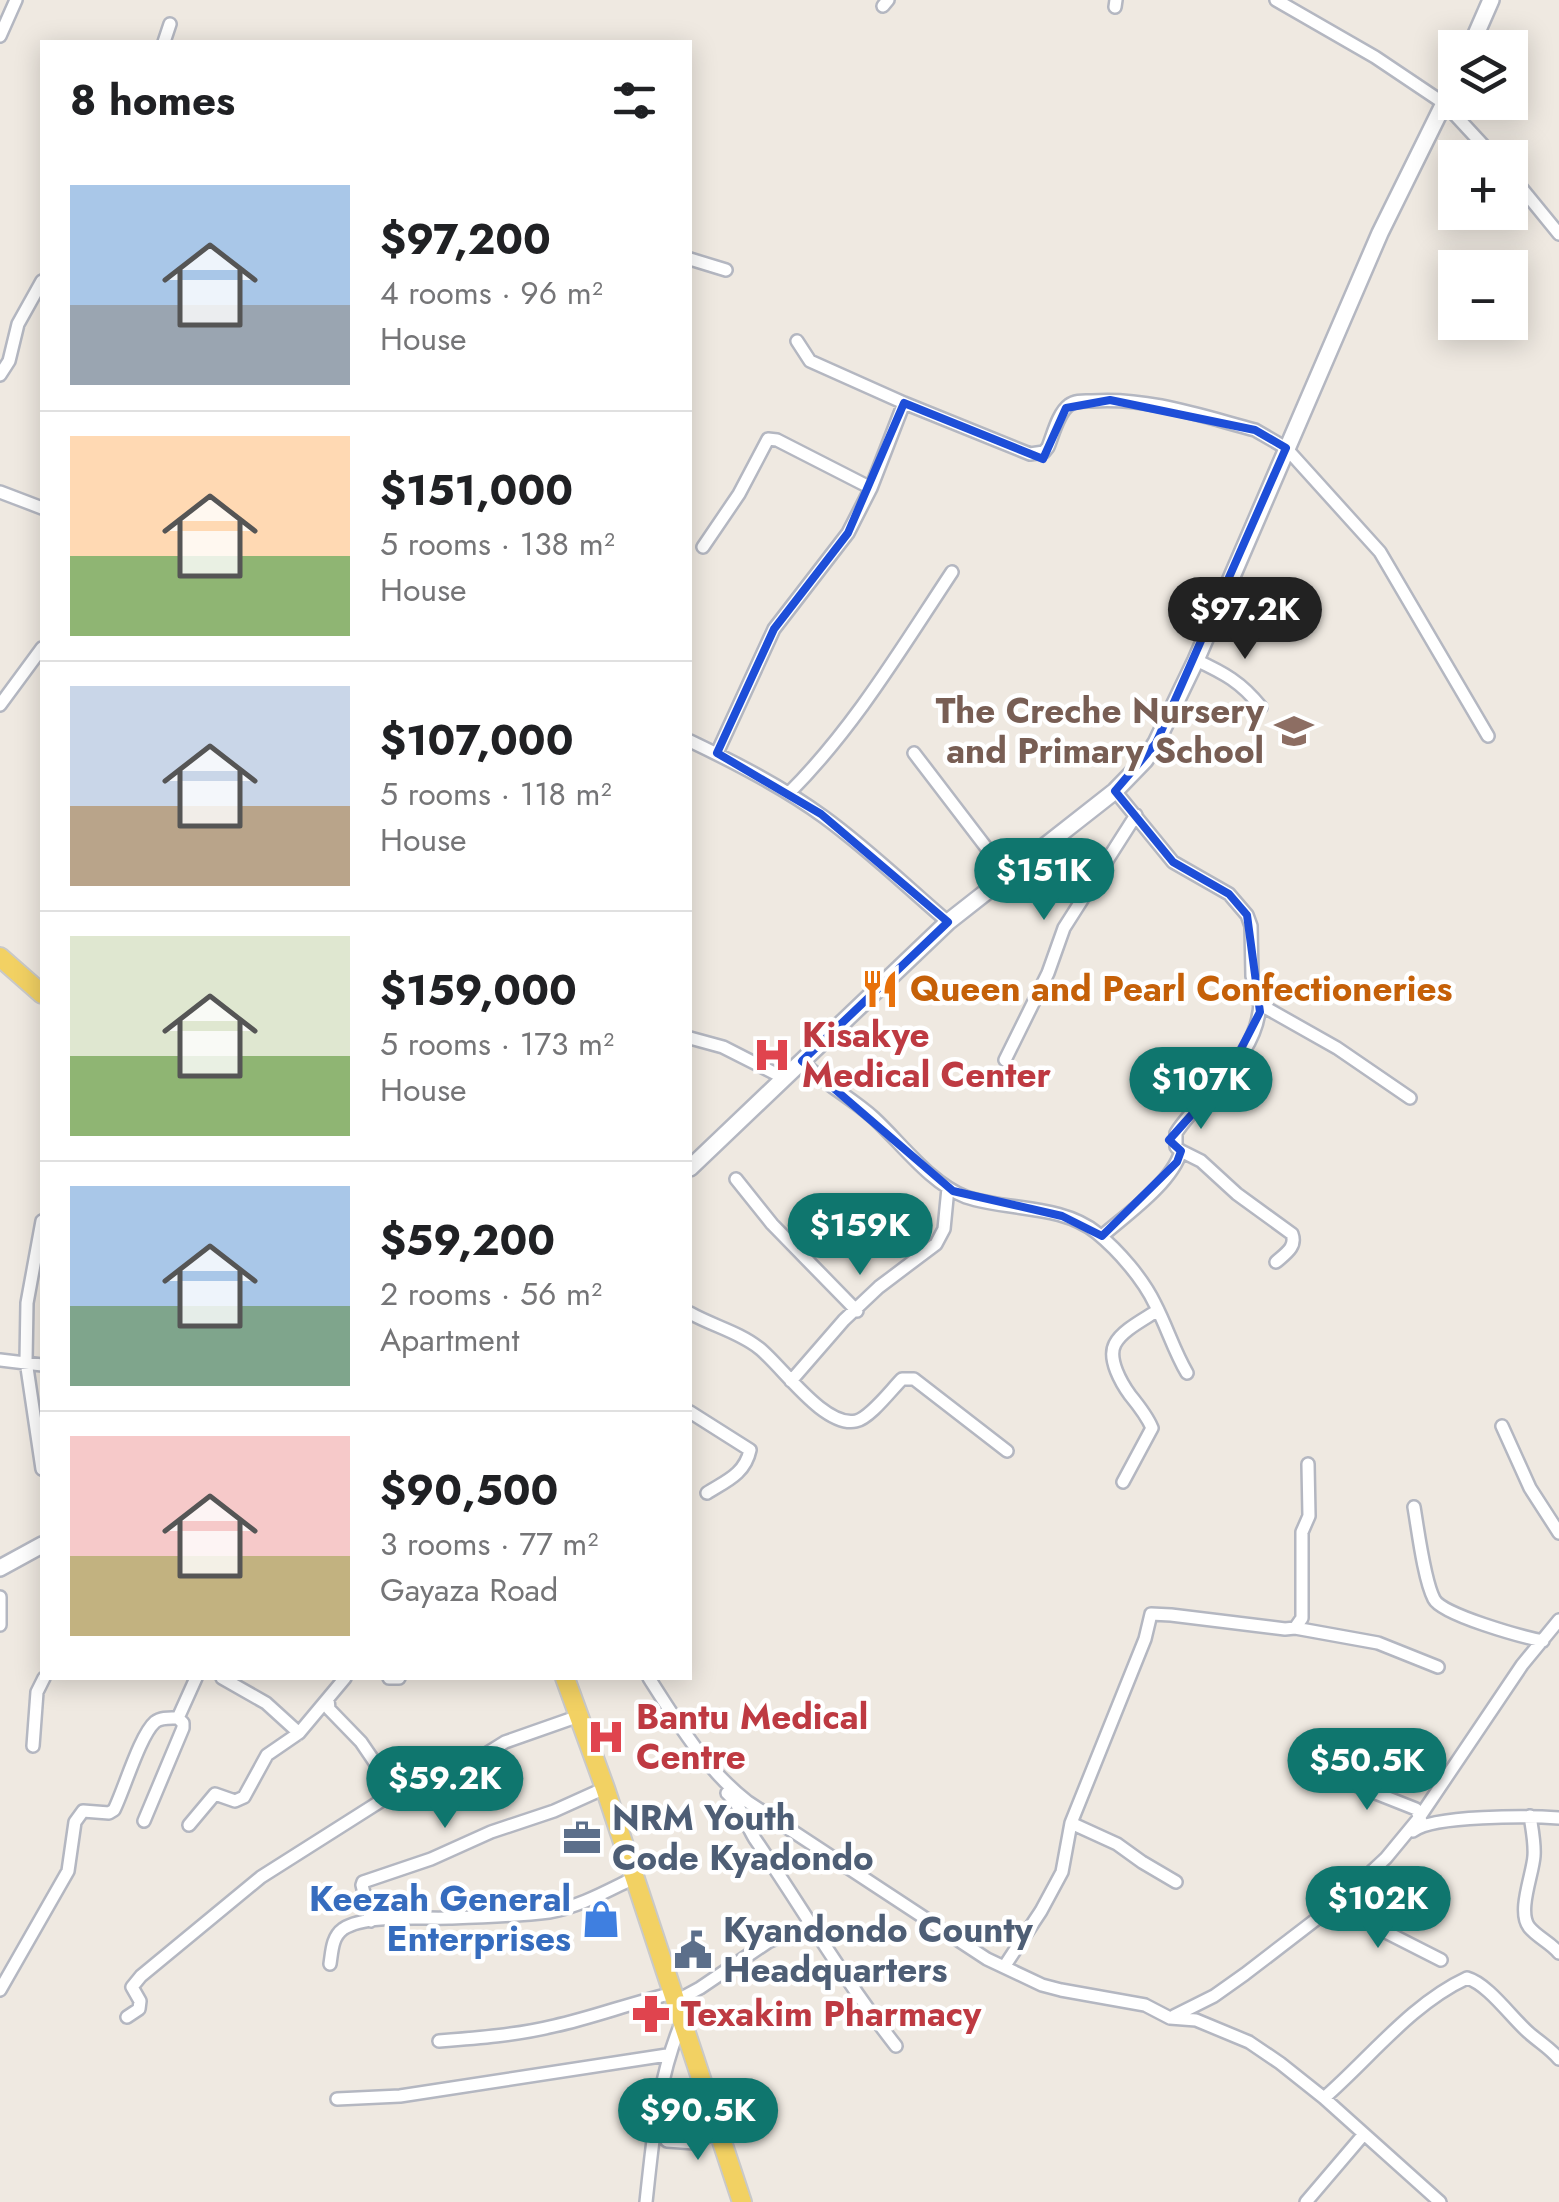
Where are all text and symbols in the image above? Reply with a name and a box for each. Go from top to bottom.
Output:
map controls [1438,30,1528,340]
button: layers [1438,30,1528,120]
text: 8 homes [70,70,235,131]
icon: filters [607,73,662,128]
button: + [1438,140,1528,230]
text: $97,200 [380,209,551,270]
icon: home [150,225,270,345]
button: − [1438,250,1528,340]
text: 4 rooms · 96 m² [380,270,603,316]
text: House [380,316,467,362]
text: $151,000 [380,460,573,521]
icon: home [150,476,270,596]
text: 5 rooms · 138 m² [380,521,615,567]
text: House [380,567,467,613]
pin: $97.2K [1164,577,1326,662]
text: $97.2K [1190,586,1300,632]
place label: The Creche Nursery and Primary School [936,686,1265,776]
text: $107,000 [380,710,573,771]
school or university icon: The Creche Nursery and Primary School [1273,710,1315,752]
icon: home [150,726,270,846]
text: 5 rooms · 118 m² [380,771,612,817]
text: House [380,817,467,863]
pin: $151K [974,838,1114,923]
text: $151K [996,847,1092,893]
text: $159,000 [380,960,577,1021]
place label: Queen and Pearl Confectioneries [910,964,1453,1014]
restaurant icon: Queen and Pearl Confectioneries [859,968,901,1010]
icon: home [150,976,270,1096]
place label: Kisakye Medical Center [802,1010,1052,1100]
text: 5 rooms · 173 m² [380,1021,614,1067]
hospital icon: Kisakye Medical Center [751,1034,793,1076]
pin: $107K [1131,1047,1271,1132]
text: $107K [1151,1056,1251,1102]
text: House [380,1067,467,1113]
pin: $159K [790,1193,930,1278]
text: $159K [810,1202,910,1248]
text: $59,200 [380,1210,555,1271]
icon: home [150,1226,270,1346]
text: 2 rooms · 56 m² [380,1271,602,1317]
text: Apartment [380,1317,519,1363]
text: $90,500 [380,1460,558,1521]
icon: home [150,1476,270,1596]
text: 3 rooms · 77 m² [380,1521,598,1567]
text: Gayaza Road [380,1567,558,1613]
place label: Bantu Medical Centre [636,1692,868,1782]
hospital icon: Bantu Medical Centre [585,1716,627,1758]
pin: $50.5K [1286,1728,1448,1813]
text: $50.5K [1309,1737,1425,1783]
pin: $59.2K [364,1746,526,1831]
text: $59.2K [388,1755,502,1801]
place label: NRM Youth Code Kyadondo [612,1793,874,1883]
office icon: NRM Youth Code Kyadondo [561,1817,603,1859]
pin: $102K [1308,1866,1448,1951]
place label: Keezah General Enterprises [309,1874,571,1964]
text: $102K [1328,1875,1428,1921]
shop icon: Keezah General Enterprises [580,1898,622,1940]
place label: Kyandondo County Headquarters [723,1905,1034,1995]
public building icon: Kyandondo County Headquarters [672,1929,714,1971]
place label: Texakim Pharmacy [681,1989,982,2039]
pharmacy icon: Texakim Pharmacy [630,1993,672,2035]
pin: $90.5K [617,2078,779,2163]
text: $90.5K [640,2087,756,2133]

